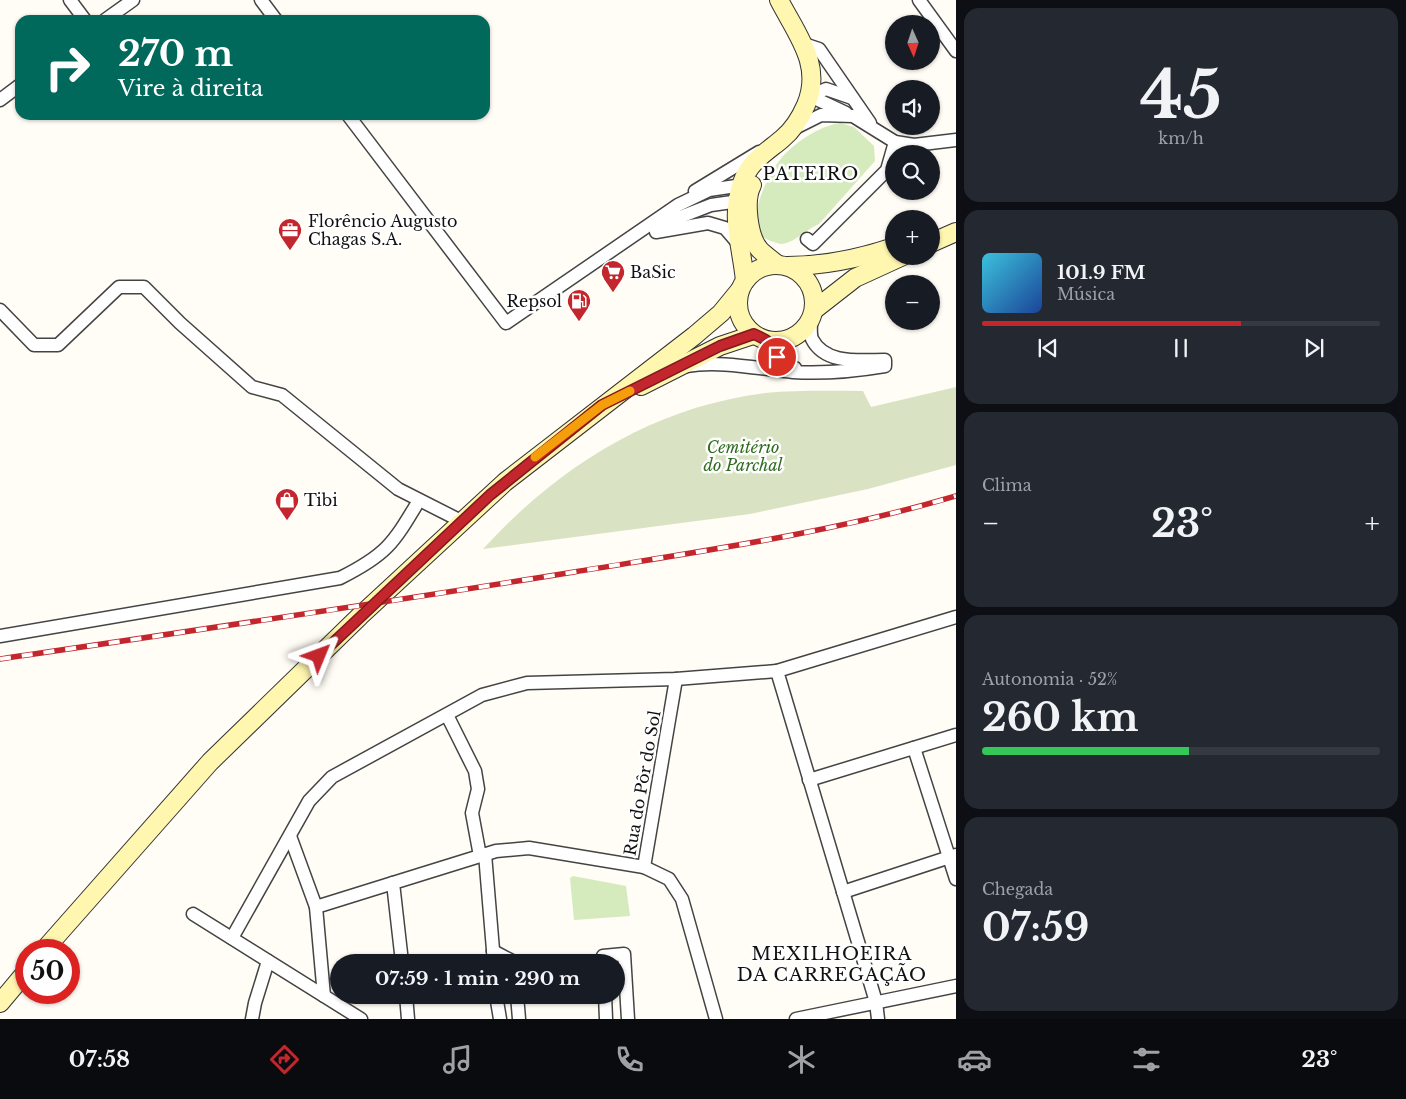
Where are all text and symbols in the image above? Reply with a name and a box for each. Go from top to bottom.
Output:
north arrow [885,15,940,70]
map controls [885,15,940,330]
text: 270 m [118,32,233,75]
icon: right [35,35,100,100]
text: 45 [1140,55,1222,136]
text: Vire à direita [118,75,263,102]
button: sound [885,80,940,135]
text: km/h [1158,128,1204,148]
button: search [885,145,940,200]
district label: PATEIRO [763,163,859,185]
button: + [885,210,940,265]
place label: Florêncio Augusto Chagas S.A. [308,211,457,249]
office icon: Florêncio Augusto Chagas S.A. [277,217,303,251]
supermarket icon: BaSic [600,259,626,293]
text: 101.9 FM [1057,261,1146,284]
place label: BaSic [630,262,676,282]
button: − [885,275,940,330]
text: Música [1057,284,1115,304]
fuel station icon: Repsol [566,288,592,322]
place label: Repsol [507,291,562,311]
icon: previous [1034,334,1062,362]
icon: pause [1167,334,1195,362]
icon: next [1300,334,1328,362]
pin [756,336,798,378]
icon: arrive [763,343,791,371]
park label: Cemitério do Parchal [703,437,784,475]
text: Clima [982,475,1032,495]
shop icon: Tibi [274,487,300,521]
place label: Tibi [304,490,338,510]
text: 23° [1151,500,1213,547]
text: − [982,506,1000,541]
text: + [1365,506,1380,541]
position arrow [292,629,344,681]
text: Autonomia · 52% [982,669,1118,689]
text: 260 km [982,694,1138,741]
street label: Rua do Pôr do Sol [619,709,665,857]
text: Chegada [982,879,1053,899]
text: 07:59 [982,904,1089,951]
speed limit sign: 50 [15,939,80,1004]
district label: MEXILHOEIRA DA CARREGAÇÃO [737,943,927,986]
text: 07:59 · 1 min · 290 m [375,967,580,990]
icon: directions [267,1042,302,1077]
icon: music [440,1042,475,1077]
icon: phone [612,1042,647,1077]
icon: climate [784,1042,819,1077]
icon: car [957,1042,992,1077]
icon: filters [1129,1042,1164,1077]
text: 07:58 [69,1046,130,1073]
text: 23° [1302,1046,1337,1073]

